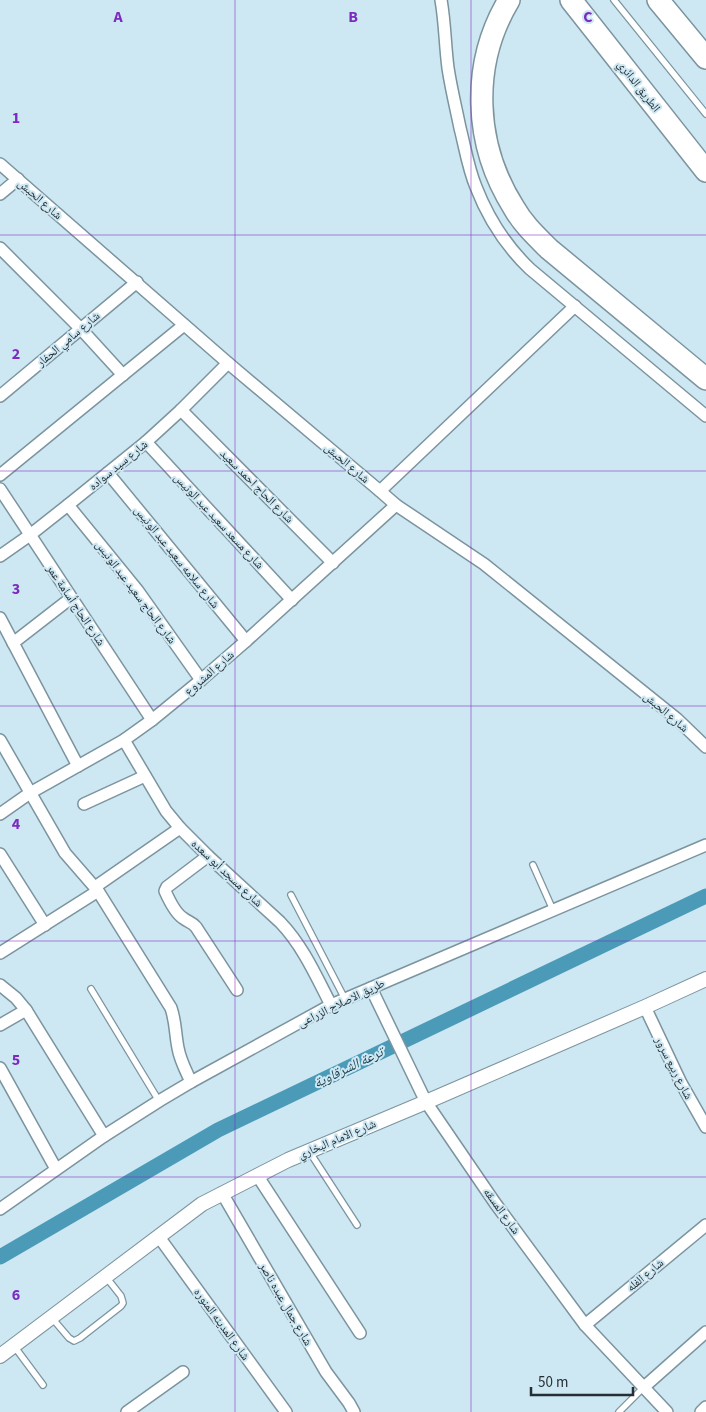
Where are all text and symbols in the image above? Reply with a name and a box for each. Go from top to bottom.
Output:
text: A [112,6,123,28]
text: B [348,6,358,28]
text: C [583,6,593,28]
street label: الطريق الدائري [612,57,664,117]
text: 1 [12,107,20,129]
street label: شارع الحبش [14,175,66,224]
street label: شارع سامي الحفار [32,308,104,372]
text: 2 [12,343,20,365]
street label: شارع سيد سواده [85,436,152,495]
street label: شارع الحبش [320,439,373,487]
street label: شارع الحاج احمد سعيد [216,446,297,527]
street label: شارع مسعد سعيد عبد الونيس [170,470,268,573]
street label: شارع سلامه سعيد عبد الونيس [130,502,223,612]
street label: شارع الحاج سعيد عبد الونيس [91,537,180,648]
street label: شارع الحاج أسامة عمر [42,560,109,649]
text: 3 [12,578,20,600]
street label: شارع المشروع [181,647,238,700]
street label: شارع الحبش [639,688,692,736]
text: 4 [12,813,21,835]
street label: شارع مسجد أبو سعده [187,836,266,911]
street label: طريق الاصلاح الزراعى [295,975,388,1032]
street label: شارع ربيع سرور [650,1033,697,1103]
water label: ترعة الشرقاوية [310,1041,389,1093]
text: 5 [12,1049,20,1071]
street label: شارع الامام البخاري [296,1115,379,1164]
street label: شارع المسقه [479,1185,524,1238]
street label: شارع الفله [623,1255,668,1296]
street label: شارع جمال عبده ناصر [254,1259,316,1349]
text: 6 [12,1284,20,1306]
street label: شارع المدينه المنوره [190,1285,254,1364]
scale bar [531,1364,634,1396]
text: 50 m [538,1372,568,1393]

